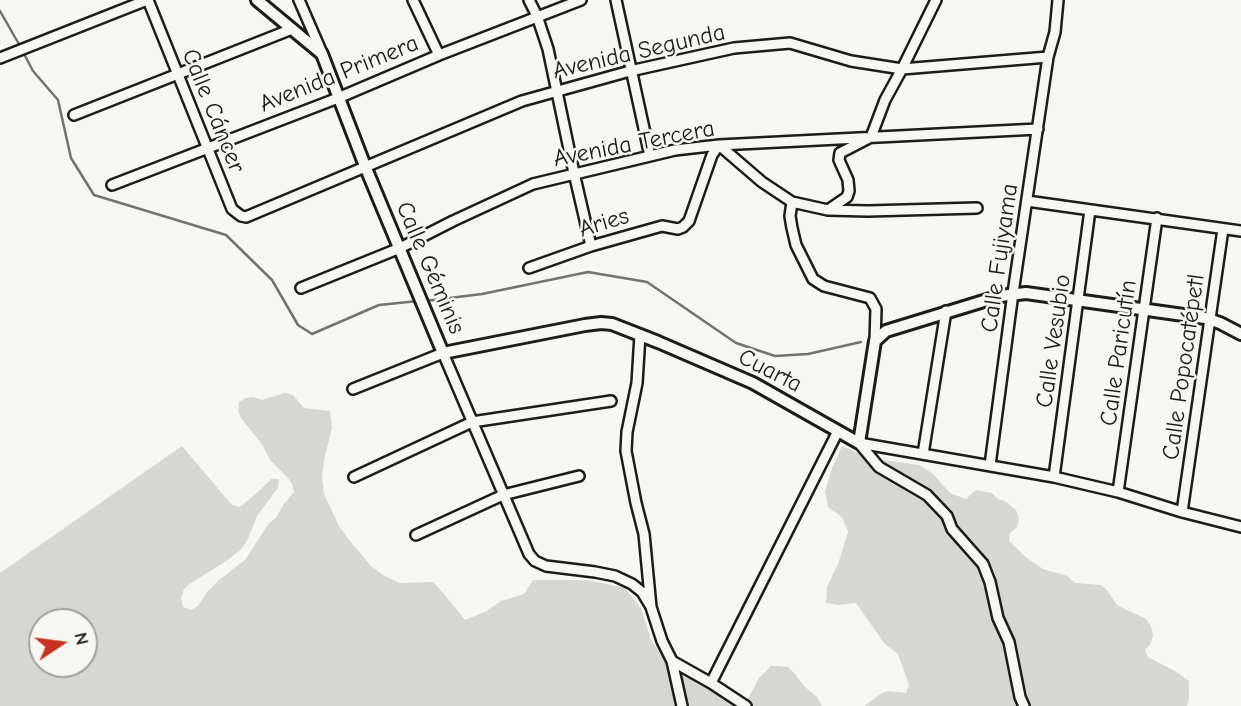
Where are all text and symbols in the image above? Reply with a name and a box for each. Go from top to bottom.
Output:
street label: Avenida Segunda [550,18,728,86]
street label: Avenida Primera [255,29,423,119]
street label: Calle Cáncer [175,45,251,177]
street label: Avenida Tercera [551,114,717,174]
street label: Calle Fujiyama [975,182,1025,334]
street label: Calle Géminis [389,198,471,338]
street label: Aries [575,202,633,244]
street label: Calle Vesubio [1030,272,1078,410]
street label: Calle Popocatépetl [1157,272,1211,462]
street label: Calle Paricutín [1095,278,1143,428]
street label: Cuarta [733,343,807,399]
north arrow [28,608,98,678]
text: N [69,630,94,647]

